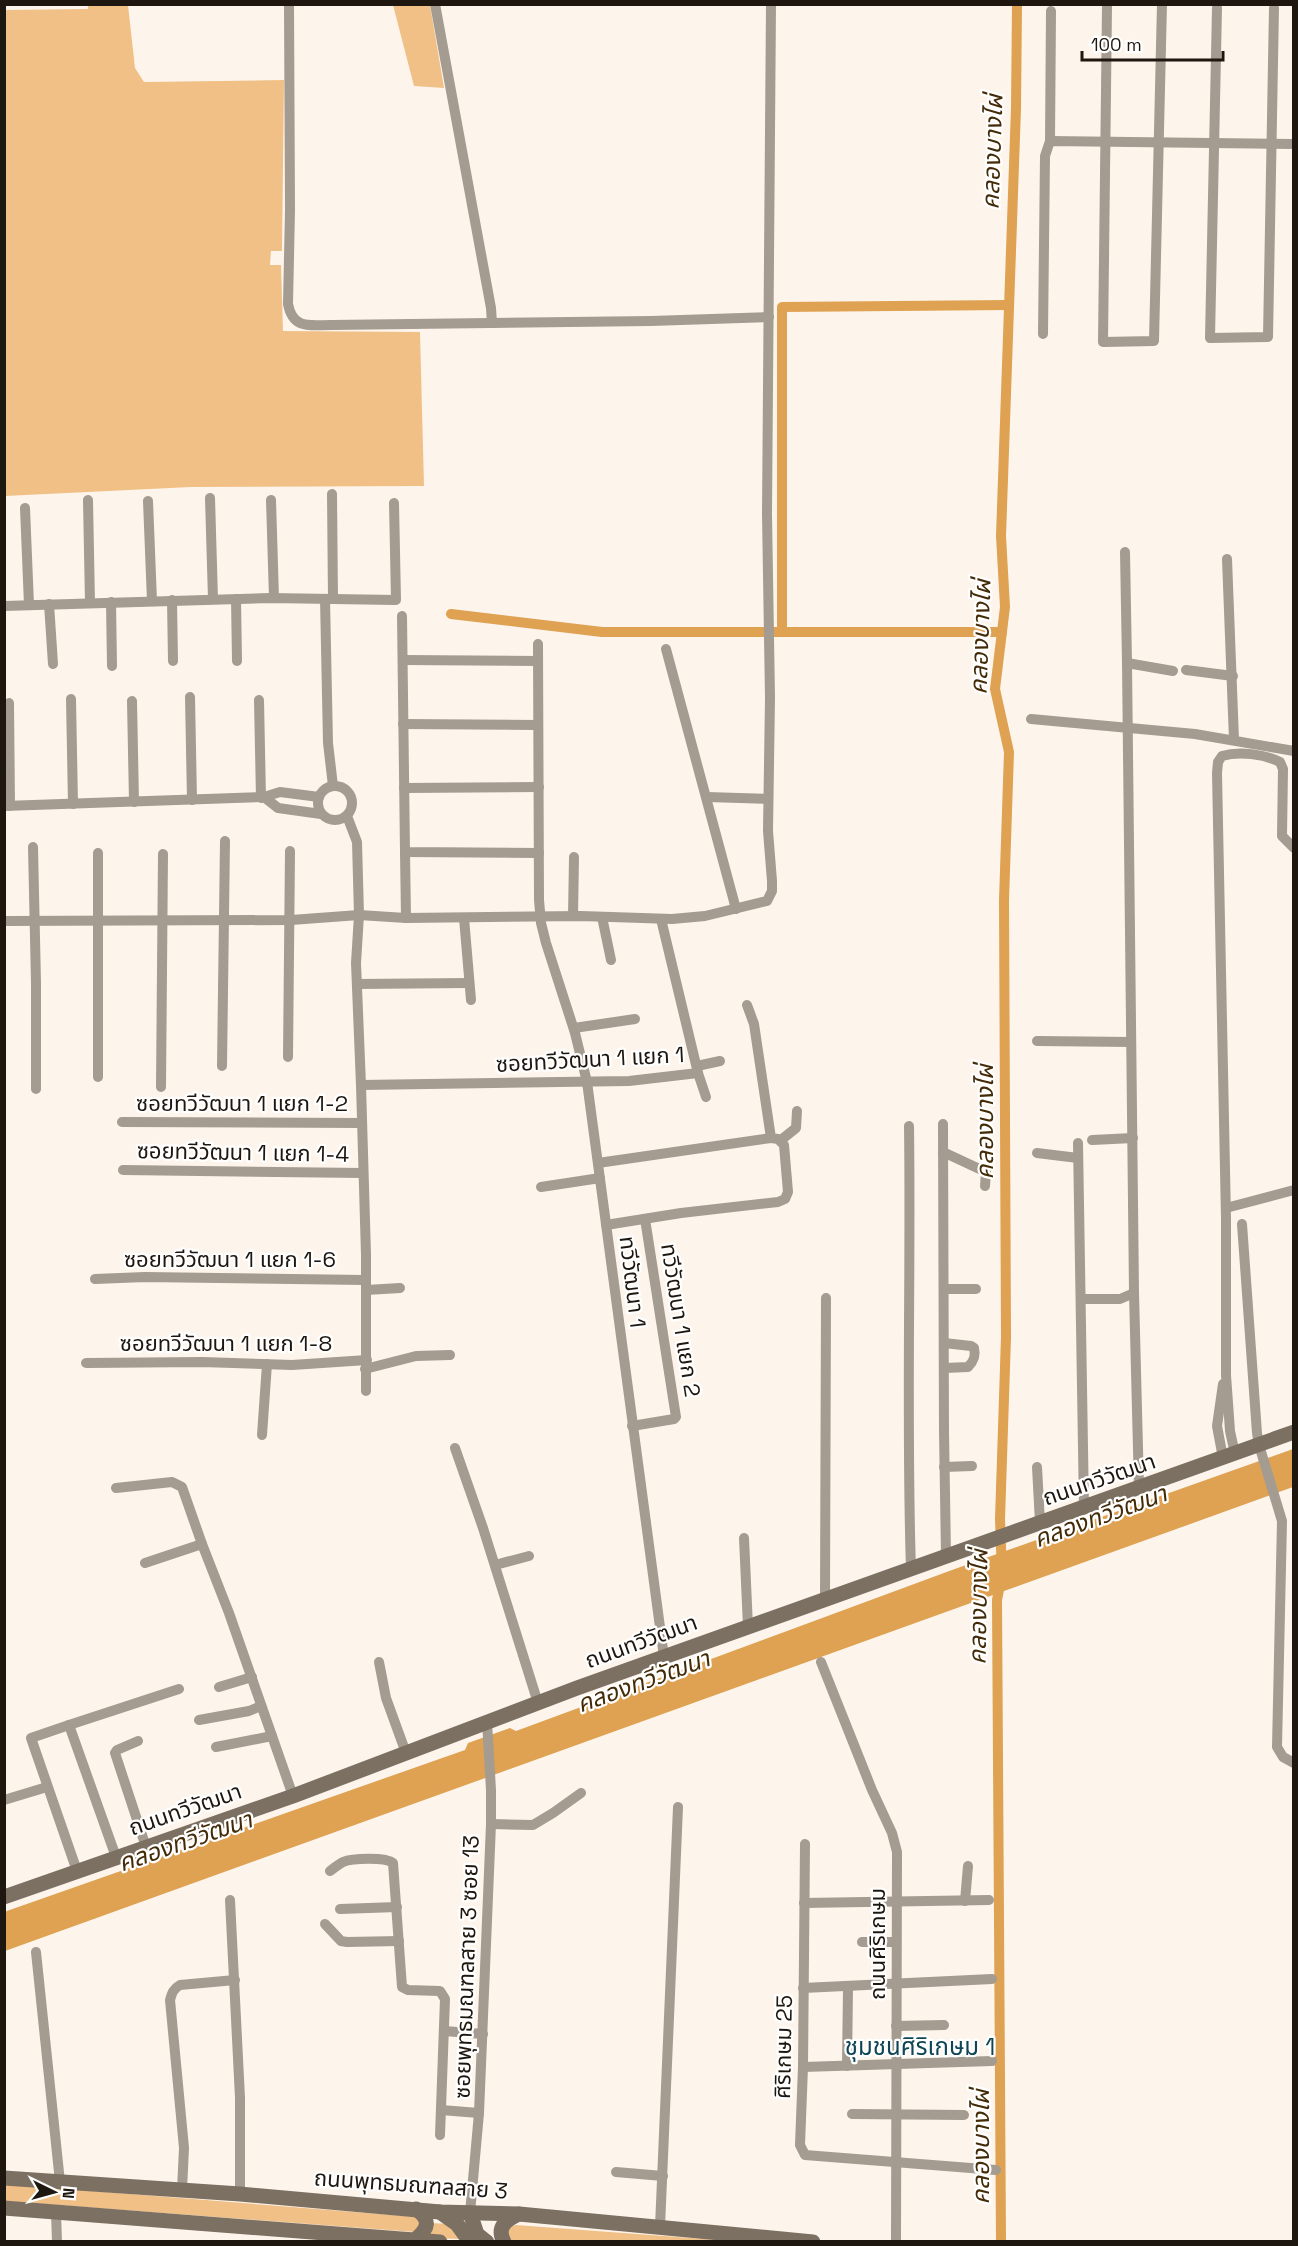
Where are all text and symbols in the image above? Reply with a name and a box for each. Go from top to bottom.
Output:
scale bar [1082,24,1223,62]
text: 100 m [1091,33,1142,56]
water label: คลองบางไผ่ [975,91,1010,210]
water label: คลองบางไผ่ [963,576,998,695]
street label: ซอยทวีวัฒนา 1 แยก 1 [495,1040,685,1078]
water label: คลองบางไผ่ [969,1061,1000,1180]
street label: ซอยทวีวัฒนา 1 แยก 1-2 [136,1089,348,1117]
street label: ซอยทวีวัฒนา 1 แยก 1-4 [137,1136,350,1168]
street label: ทวีวัฒนา 1 [613,1235,653,1329]
street label: ทวีวัฒนา 1 แยก 2 [655,1241,707,1399]
street label: ซอยทวีวัฒนา 1 แยก 1-6 [124,1245,336,1273]
street label: ซอยทวีวัฒนา 1 แยก 1-8 [120,1329,332,1357]
street label: ถนนทวีวัฒนา [1039,1447,1159,1511]
water label: คลองทวีวัฒนา [1029,1477,1172,1554]
water label: คลองบางไผ่ [961,1546,995,1665]
street label: ถนนทวีวัฒนา [581,1608,701,1674]
water label: คลองทวีวัฒนา [572,1642,715,1719]
street label: ถนนทวีวัฒนา [125,1777,245,1841]
water label: คลองทวีวัฒนา [114,1803,257,1878]
street label: ซอยพุทธมณฑลสาย 3 ซอย 13 [447,1835,485,2099]
street label: ถนนศิริเกษม [863,1888,891,2000]
street label: ศิริเกษม 25 [768,1995,798,2099]
district label: ชุมชนศิริเกษม 1 [845,2031,995,2062]
water label: คลองบางไผ่ [965,2086,996,2205]
north arrow [24,2162,84,2222]
street label: ถนนพุทธมณฑลสาย 3 [313,2163,509,2205]
text: N [58,2187,79,2200]

